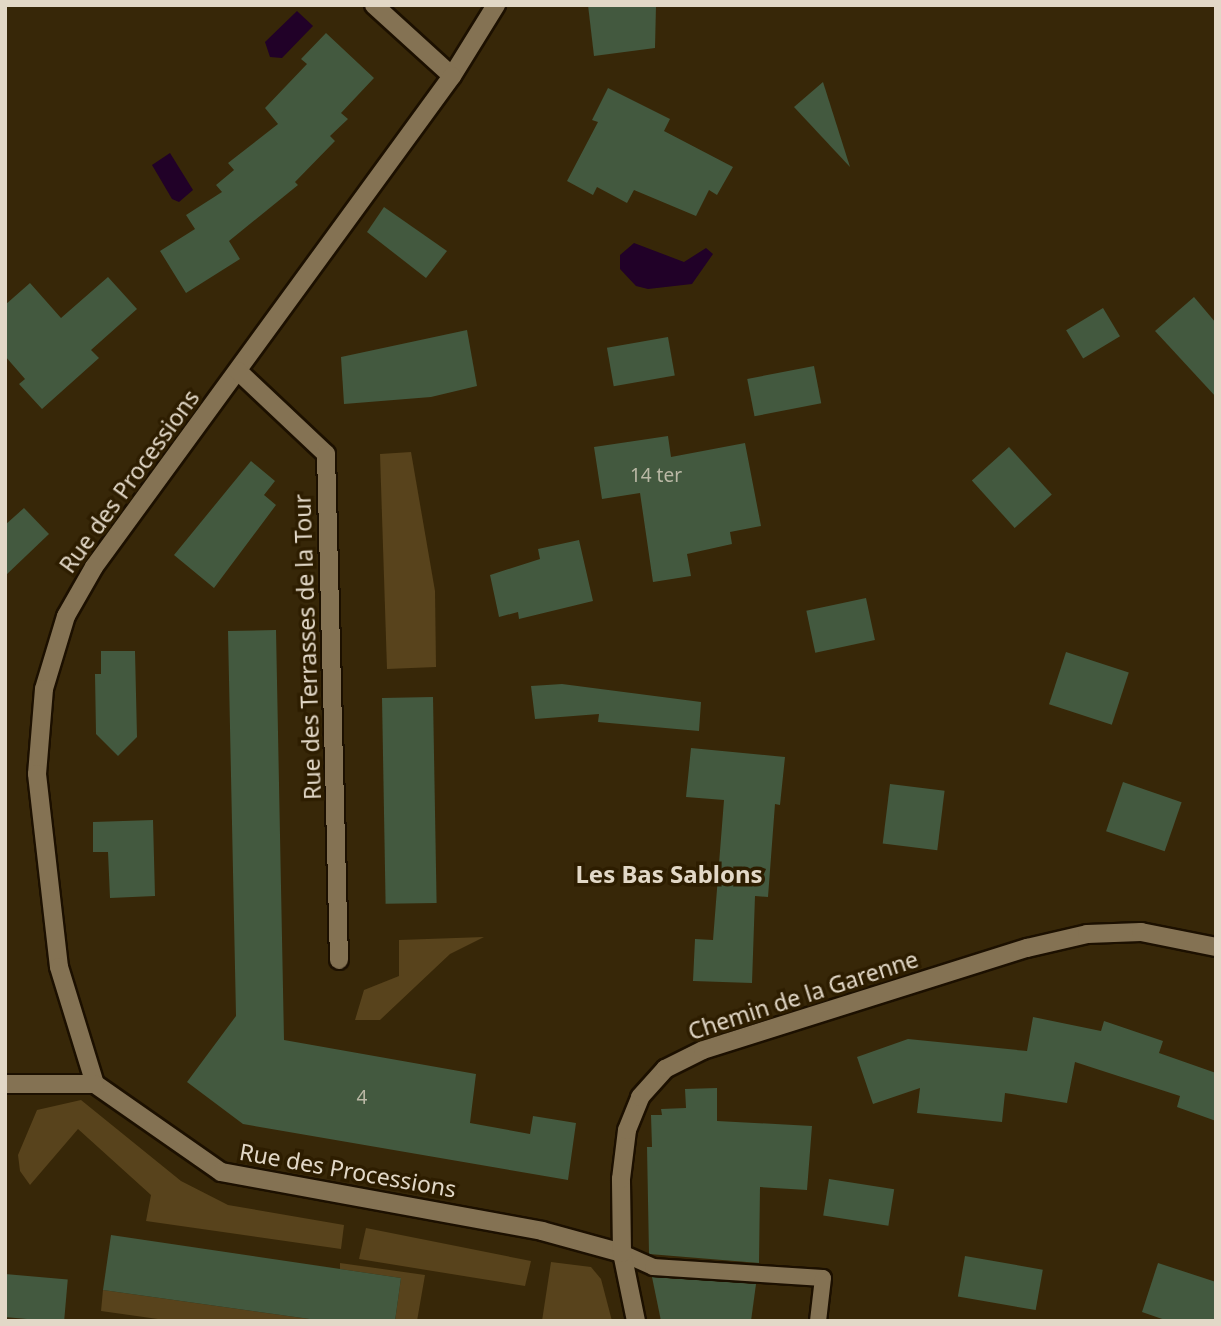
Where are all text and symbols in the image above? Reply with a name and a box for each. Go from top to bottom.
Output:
street label: Rue des Processions [53,384,205,578]
house number: 14 ter [630,465,682,487]
street label: Rue des Terrasses de la Tour [288,494,326,800]
district label: Les Bas Sablons [575,860,763,888]
street label: Chemin de la Garenne [684,945,922,1045]
house number: 4 [357,1087,367,1109]
street label: Rue des Processions [237,1137,459,1203]

